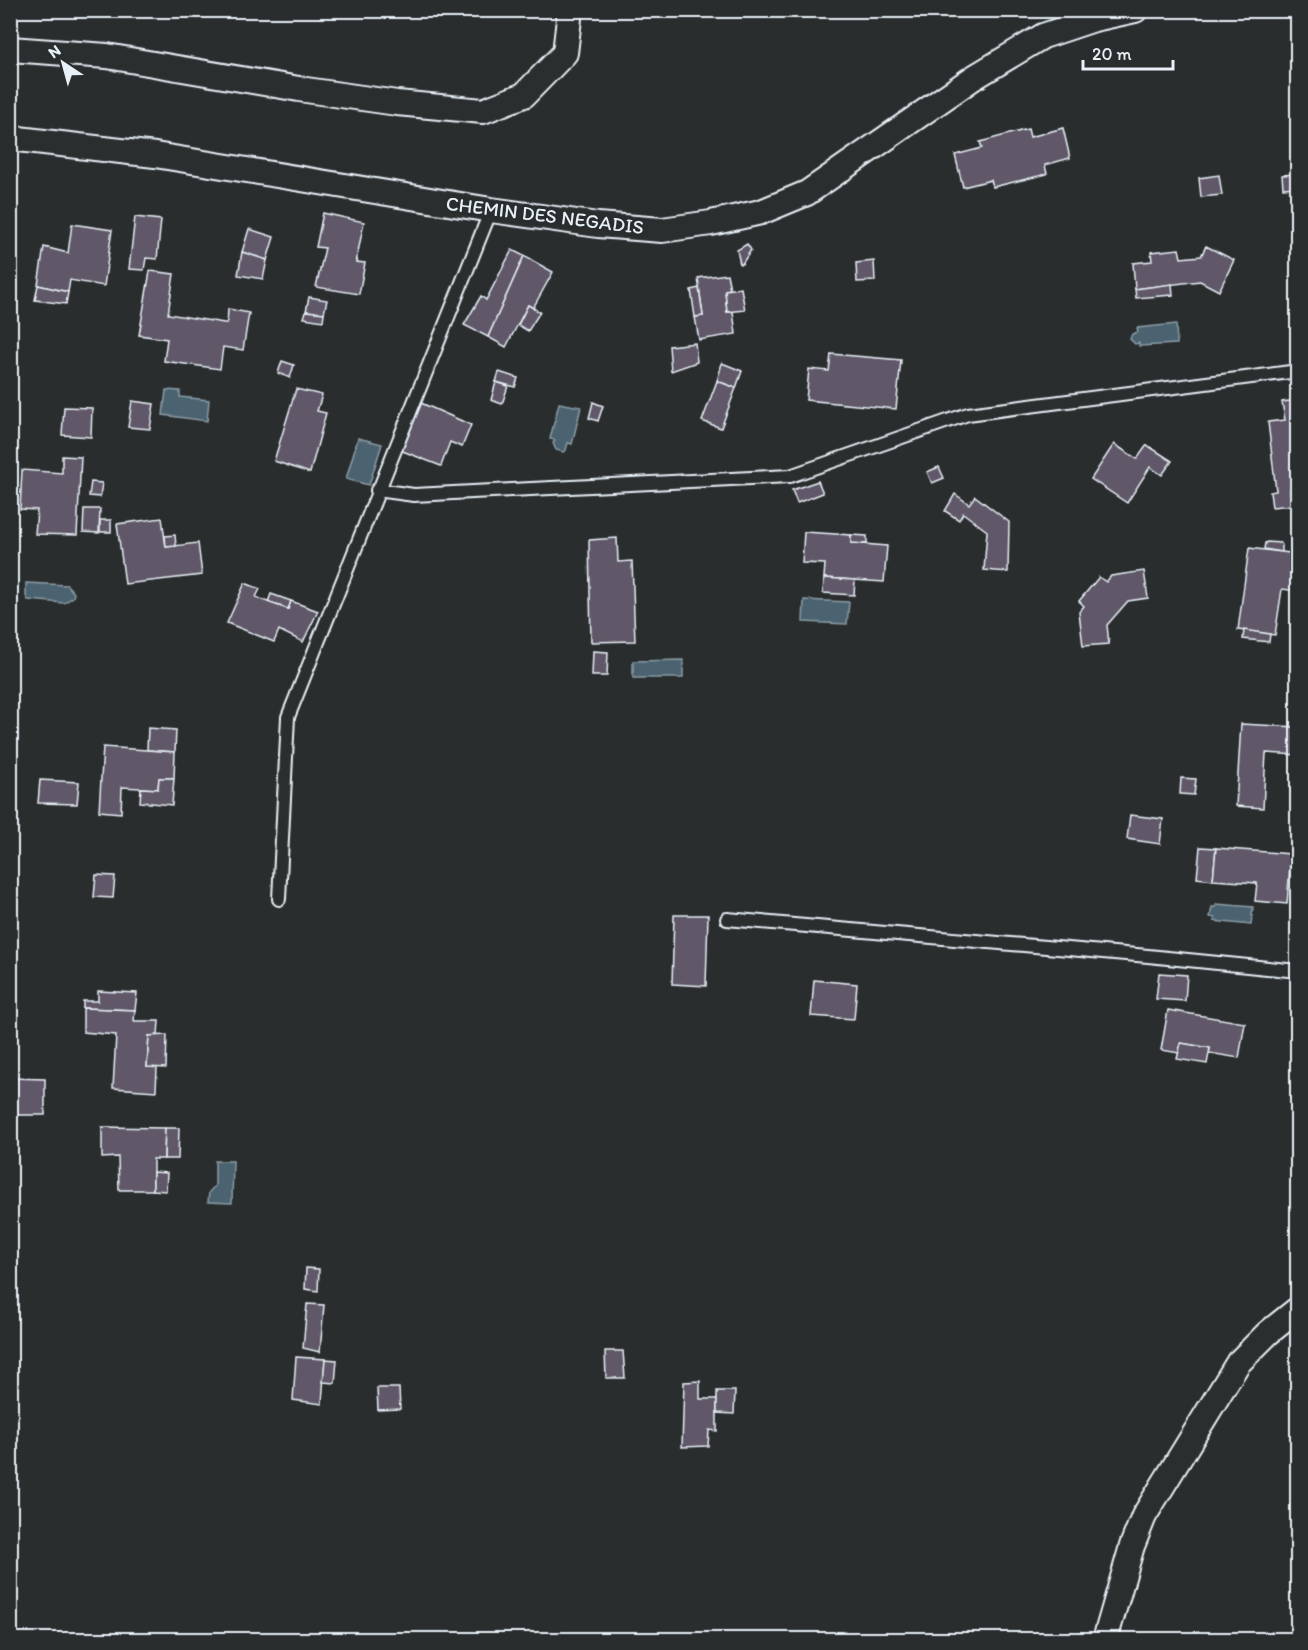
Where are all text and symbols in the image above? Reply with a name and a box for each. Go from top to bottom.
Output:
north arrow [33,33,93,93]
scale bar [1083,33,1173,71]
text: N [45,40,64,62]
text: 20 m [1092,43,1132,65]
street label: CHEMIN DES NEGADIS [445,191,645,239]

